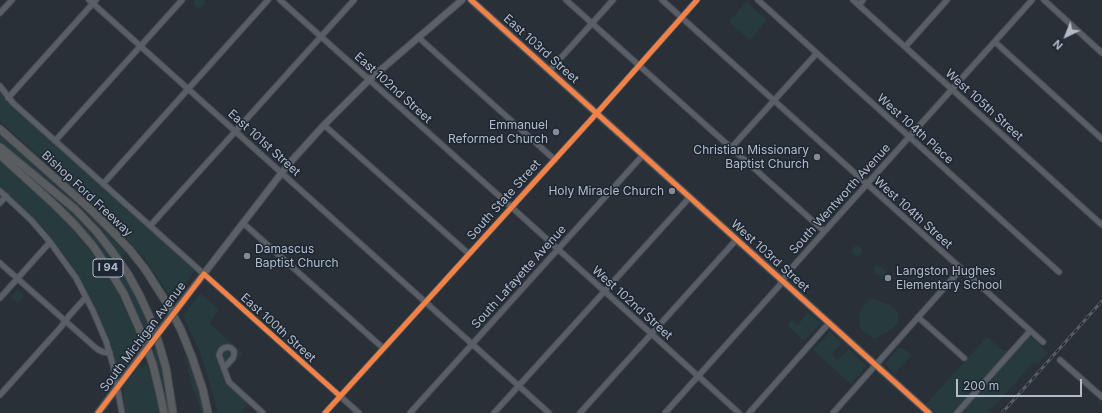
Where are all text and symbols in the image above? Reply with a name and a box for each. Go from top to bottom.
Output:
street label: East 103rd Street [500,11,582,87]
north arrow [1046,16,1086,56]
text: N [1050,37,1066,53]
street label: East 102nd Street [351,50,435,126]
street label: West 105th Street [942,66,1026,144]
street label: West 104th Place [874,91,956,167]
street label: East 101st Street [225,107,303,179]
place label: Emmanuel Reformed Church [448,118,548,146]
marker: Emmanuel Reformed Church [551,127,561,137]
street label: South Wentworth Avenue [787,141,893,257]
place label: Christian Missionary Baptist Church [693,143,809,171]
street label: Bishop Ford Freeway [39,148,135,240]
marker: Christian Missionary Baptist Church [812,152,822,162]
street label: South State Street [464,157,544,243]
street label: West 104th Street [871,174,955,252]
place label: Holy Miracle Church [548,184,664,198]
marker: Holy Miracle Church [667,186,677,196]
street label: West 103rd Street [728,217,812,295]
street label: South Lafayette Avenue [469,222,569,332]
place label: Damascus Baptist Church [255,242,339,270]
marker: Damascus Baptist Church [242,251,252,261]
road number: I 94 [93,259,123,277]
street label: West 102nd Street [589,263,675,343]
place label: Langston Hughes Elementary School [896,264,1002,292]
marker: Langston Hughes Elementary School [883,273,893,283]
street label: South Michigan Avenue [97,279,189,395]
street label: East 100th Street [237,291,319,365]
scale bar [958,371,1084,397]
text: 200 m [963,378,999,393]

